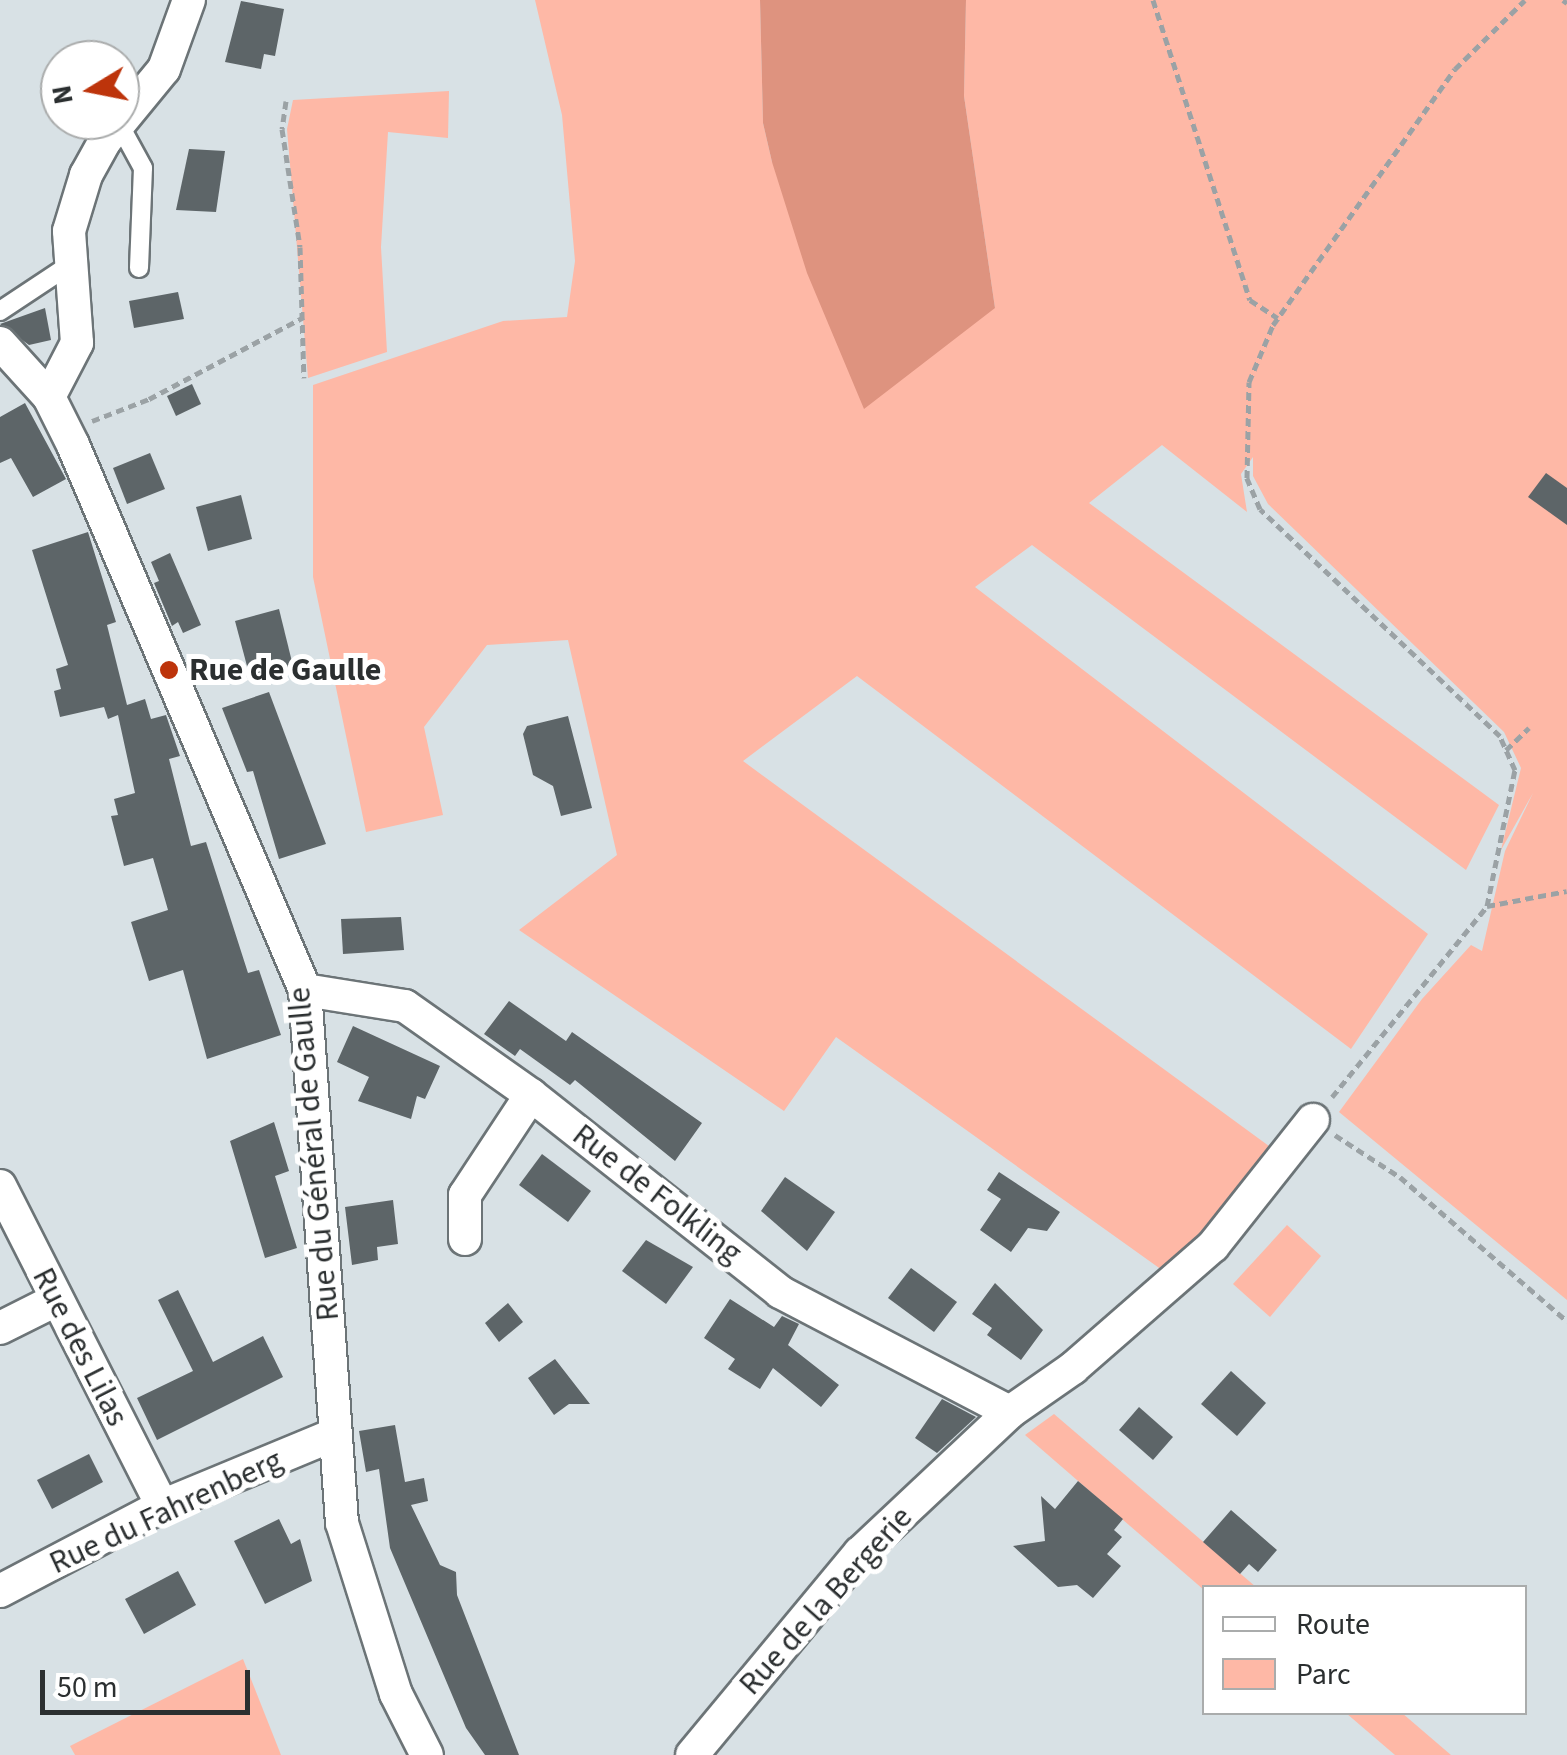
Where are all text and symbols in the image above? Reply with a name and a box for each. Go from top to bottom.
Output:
north arrow [40,40,140,140]
text: N [41,82,84,108]
place label: Rue de Gaulle [189,651,381,689]
marker: Rue de Gaulle [158,659,180,681]
street label: Rue du Général de Gaulle [280,985,348,1323]
street label: Rue de Folkling [565,1116,749,1272]
street label: Rue des Lilas [24,1261,136,1433]
street label: Rue du Fahrenberg [44,1441,288,1583]
street label: Rue de la Bergerie [731,1499,921,1703]
legend [1202,1585,1527,1715]
text: Route [1296,1603,1370,1646]
scale bar [45,1650,255,1712]
text: Parc [1296,1653,1351,1696]
text: 50 m [57,1666,118,1709]

